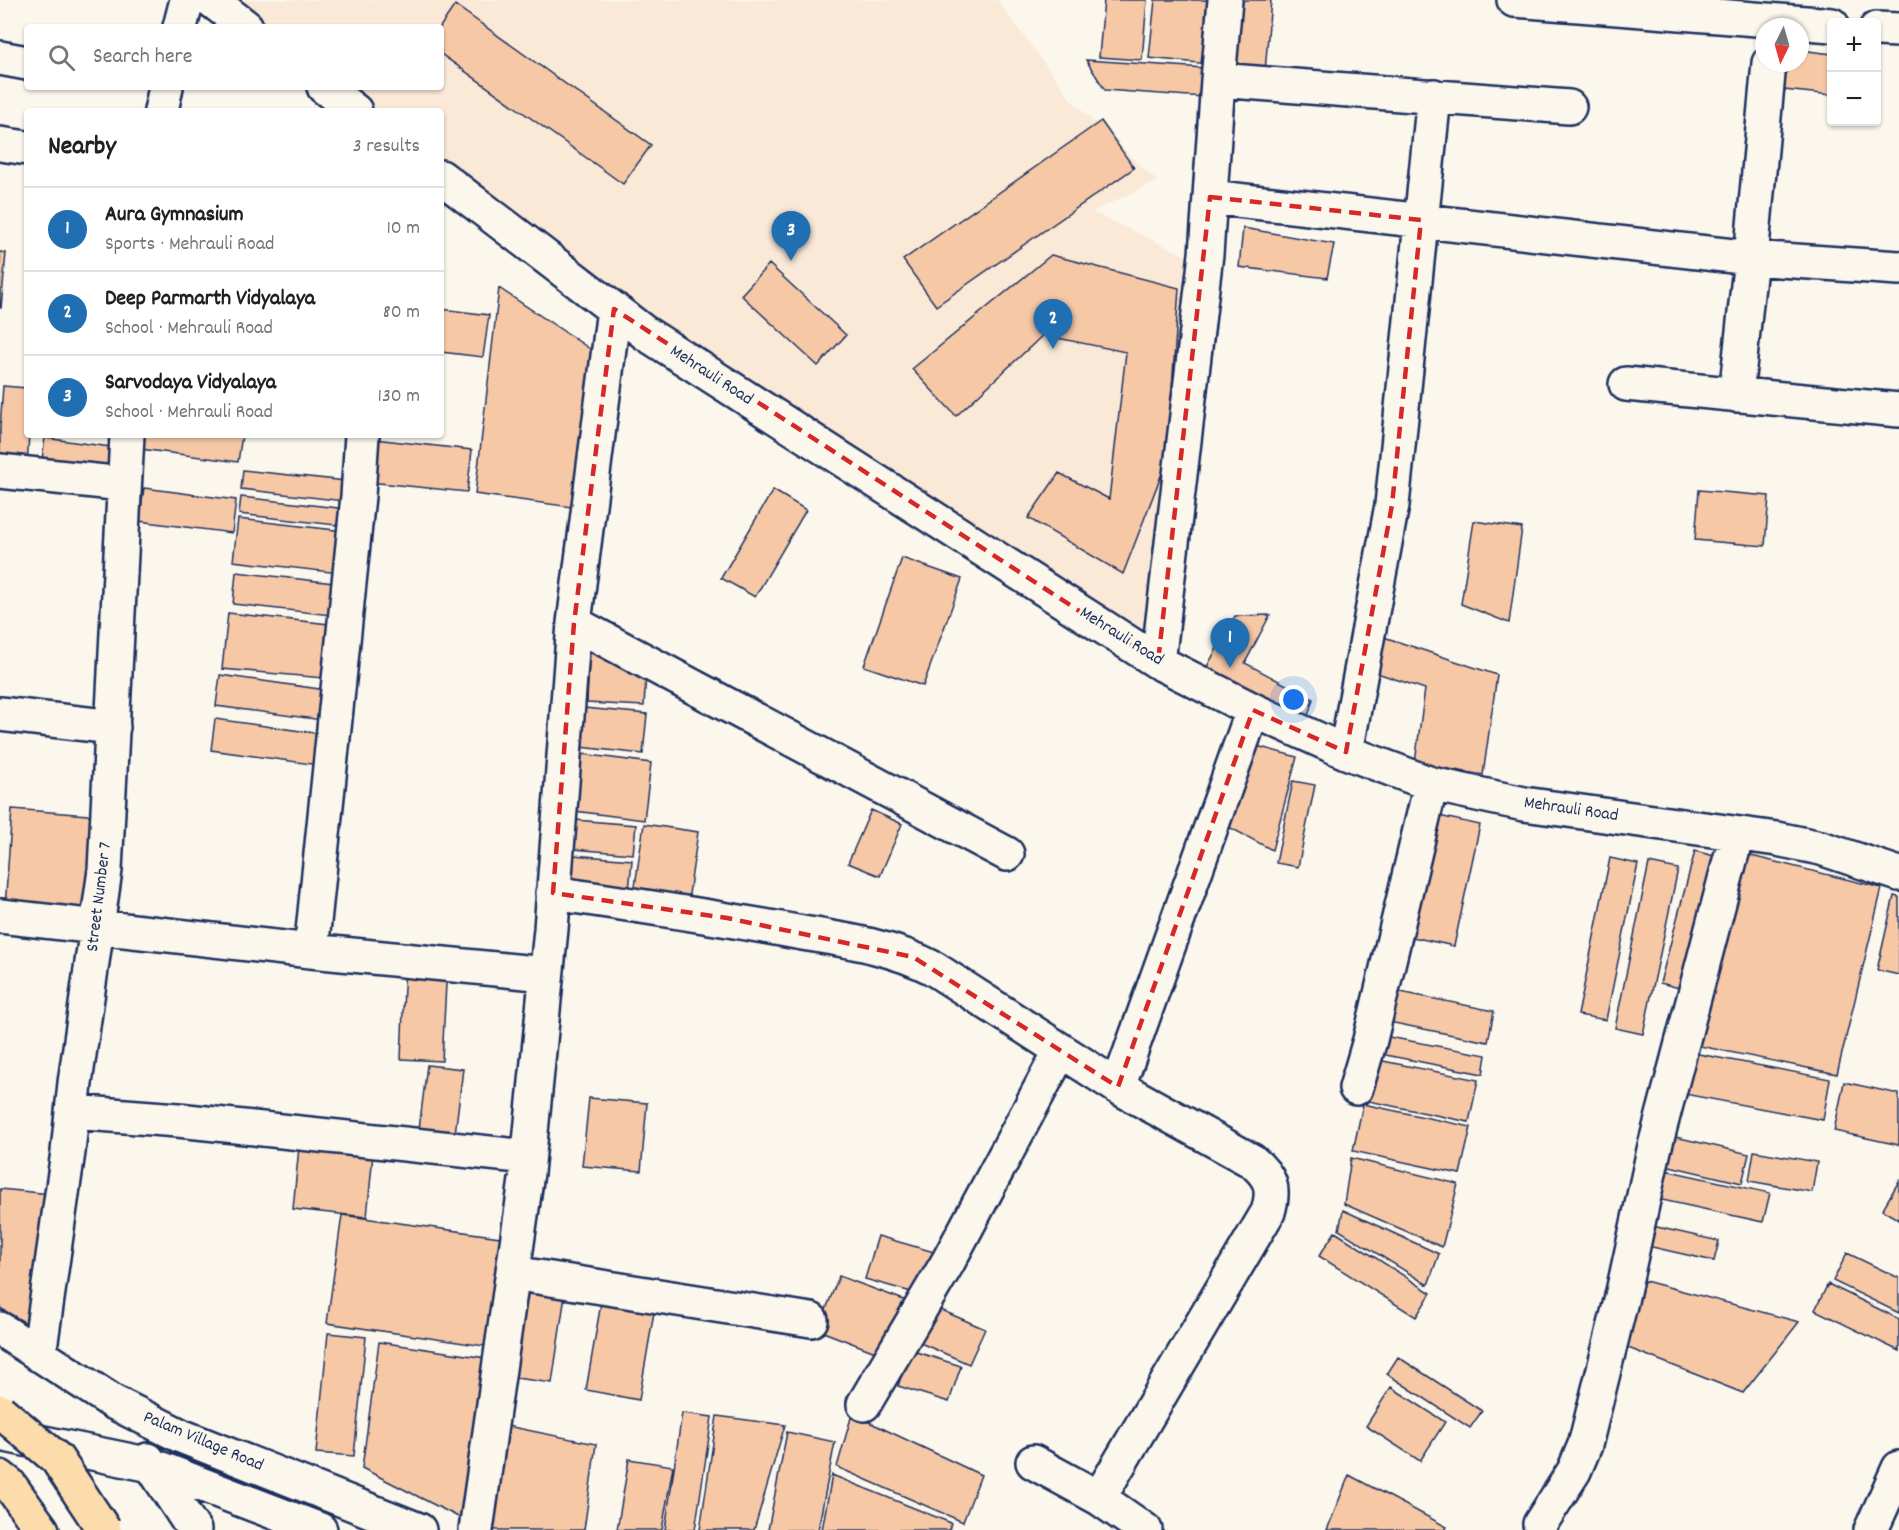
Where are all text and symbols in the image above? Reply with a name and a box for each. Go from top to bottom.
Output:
north arrow [1755,18,1809,72]
map controls [1827,18,1881,126]
button: + [1827,18,1881,72]
search box [24,24,444,90]
icon: search [45,41,78,74]
text: Search here [93,42,192,73]
button: − [1827,72,1881,126]
text: Nearby [48,129,116,166]
text: 3 results [353,133,420,161]
text: Aura Gymnasium [105,200,244,231]
pin: 3 [772,212,810,261]
text: 1 [65,215,70,243]
text: 10 m [386,215,420,243]
text: Sports · Mehrauli Road [105,231,274,259]
text: Deep Parmarth Vidyalaya [105,284,315,315]
text: 2 [63,299,72,327]
text: 80 m [383,299,420,327]
pin: 2 [1034,300,1072,349]
text: School · Mehrauli Road [105,315,273,343]
street label: Mehrauli Road [664,340,758,412]
text: Sarvodaya Vidyalaya [105,368,276,399]
text: 3 [63,383,72,411]
text: 130 m [378,383,420,411]
text: School · Mehrauli Road [105,399,273,427]
street label: Mehrauli Road [1074,601,1168,673]
pin: 1 [1210,618,1250,668]
your location [1279,685,1308,714]
street label: Mehrauli Road [1522,791,1620,829]
street label: Street Number 7 [81,841,119,953]
street label: Palam Village Road [139,1405,267,1479]

